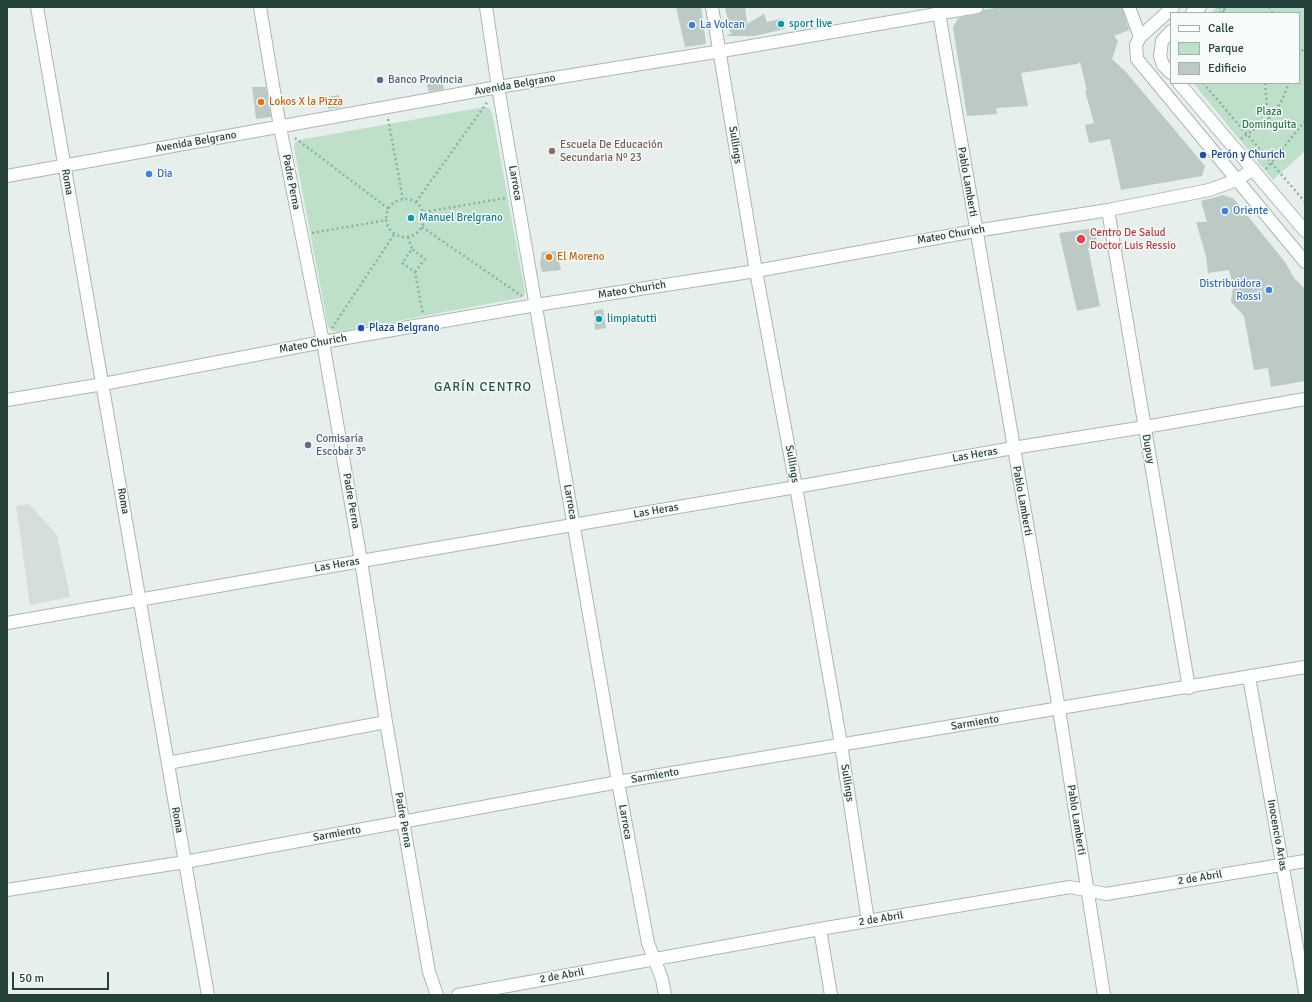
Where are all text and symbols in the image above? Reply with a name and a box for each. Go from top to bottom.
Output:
legend [1170,12,1300,84]
place label: sport live [789,17,832,31]
place label: La Volcan [700,18,745,32]
marker: sport live [776,19,786,29]
marker: La Volcan [687,20,697,30]
text: Calle [1208,21,1234,36]
text: Parque [1208,41,1244,56]
text: Edificio [1208,61,1246,76]
street label: Avenida Belgrano [473,71,557,99]
place label: Banco Provincia [388,73,463,87]
marker: Banco Provincia [375,75,385,85]
place label: Lokos X la Pizza [269,95,343,109]
marker: Lokos X la Pizza [256,97,266,107]
park label: Plaza Dominguita [1242,105,1296,131]
street label: Sullings [726,125,744,165]
street label: Avenida Belgrano [154,128,238,156]
place label: Escuela De Educación Secundaria Nº 23 [560,138,663,164]
marker: Escuela De Educación Secundaria Nº 23 [547,146,557,156]
street label: Pablo Lamberti [954,146,980,218]
place label: Perón y Churich [1211,148,1285,162]
marker: Perón y Churich [1198,150,1208,160]
street label: Padre Perna [279,153,303,211]
street label: Larroca [505,164,525,202]
place label: Dia [157,167,173,181]
street label: Roma [58,168,76,196]
marker: Dia [144,169,154,179]
place label: Oriente [1233,204,1268,218]
marker: Oriente [1220,206,1230,216]
place label: Manuel Brelgrano [419,211,503,225]
marker: Manuel Brelgrano [406,213,416,223]
street label: Mateo Churich [916,223,986,247]
place label: Centro De Salud Doctor Luis Ressio [1090,226,1176,252]
marker: Centro De Salud Doctor Luis Ressio [1075,233,1087,245]
place label: El Moreno [557,250,605,264]
marker: El Moreno [544,252,554,262]
place label: Distribuidora Rossi [1199,277,1261,303]
street label: Mateo Churich [597,278,667,302]
marker: Distribuidora Rossi [1264,285,1274,295]
place label: limpiatutti [607,312,657,326]
marker: limpiatutti [594,314,604,324]
place label: Plaza Belgrano [369,321,439,335]
marker: Plaza Belgrano [356,323,366,333]
street label: Mateo Churich [278,332,348,356]
district label: GARÍN CENTRO [434,380,532,396]
place label: Comisaría Escobar 3° [316,432,366,458]
street label: Dupuy [1139,433,1157,465]
marker: Comisaría Escobar 3° [303,440,313,450]
street label: Sullings [782,444,802,484]
street label: Las Heras [951,445,999,465]
street label: Pablo Lamberti [1009,465,1035,537]
street label: Padre Perna [340,472,362,530]
street label: Larroca [560,483,580,521]
street label: Roma [114,487,132,515]
street label: Las Heras [632,501,680,521]
street label: Las Heras [313,555,361,575]
street label: Sarmiento [950,713,1000,733]
street label: Sullings [838,763,856,803]
street label: Sarmiento [630,765,680,787]
street label: Pablo Lamberti [1064,784,1088,856]
street label: Padre Perna [392,791,414,849]
street label: Inocencio Arias [1264,798,1290,872]
street label: Larroca [615,803,635,841]
street label: Roma [168,806,186,834]
street label: Sarmiento [312,823,362,845]
street label: 2 de Abril [1177,868,1223,888]
street label: 2 de Abril [858,909,904,929]
scale bar [14,964,111,990]
street label: 2 de Abril [539,966,585,986]
text: 50 m [19,971,44,986]

